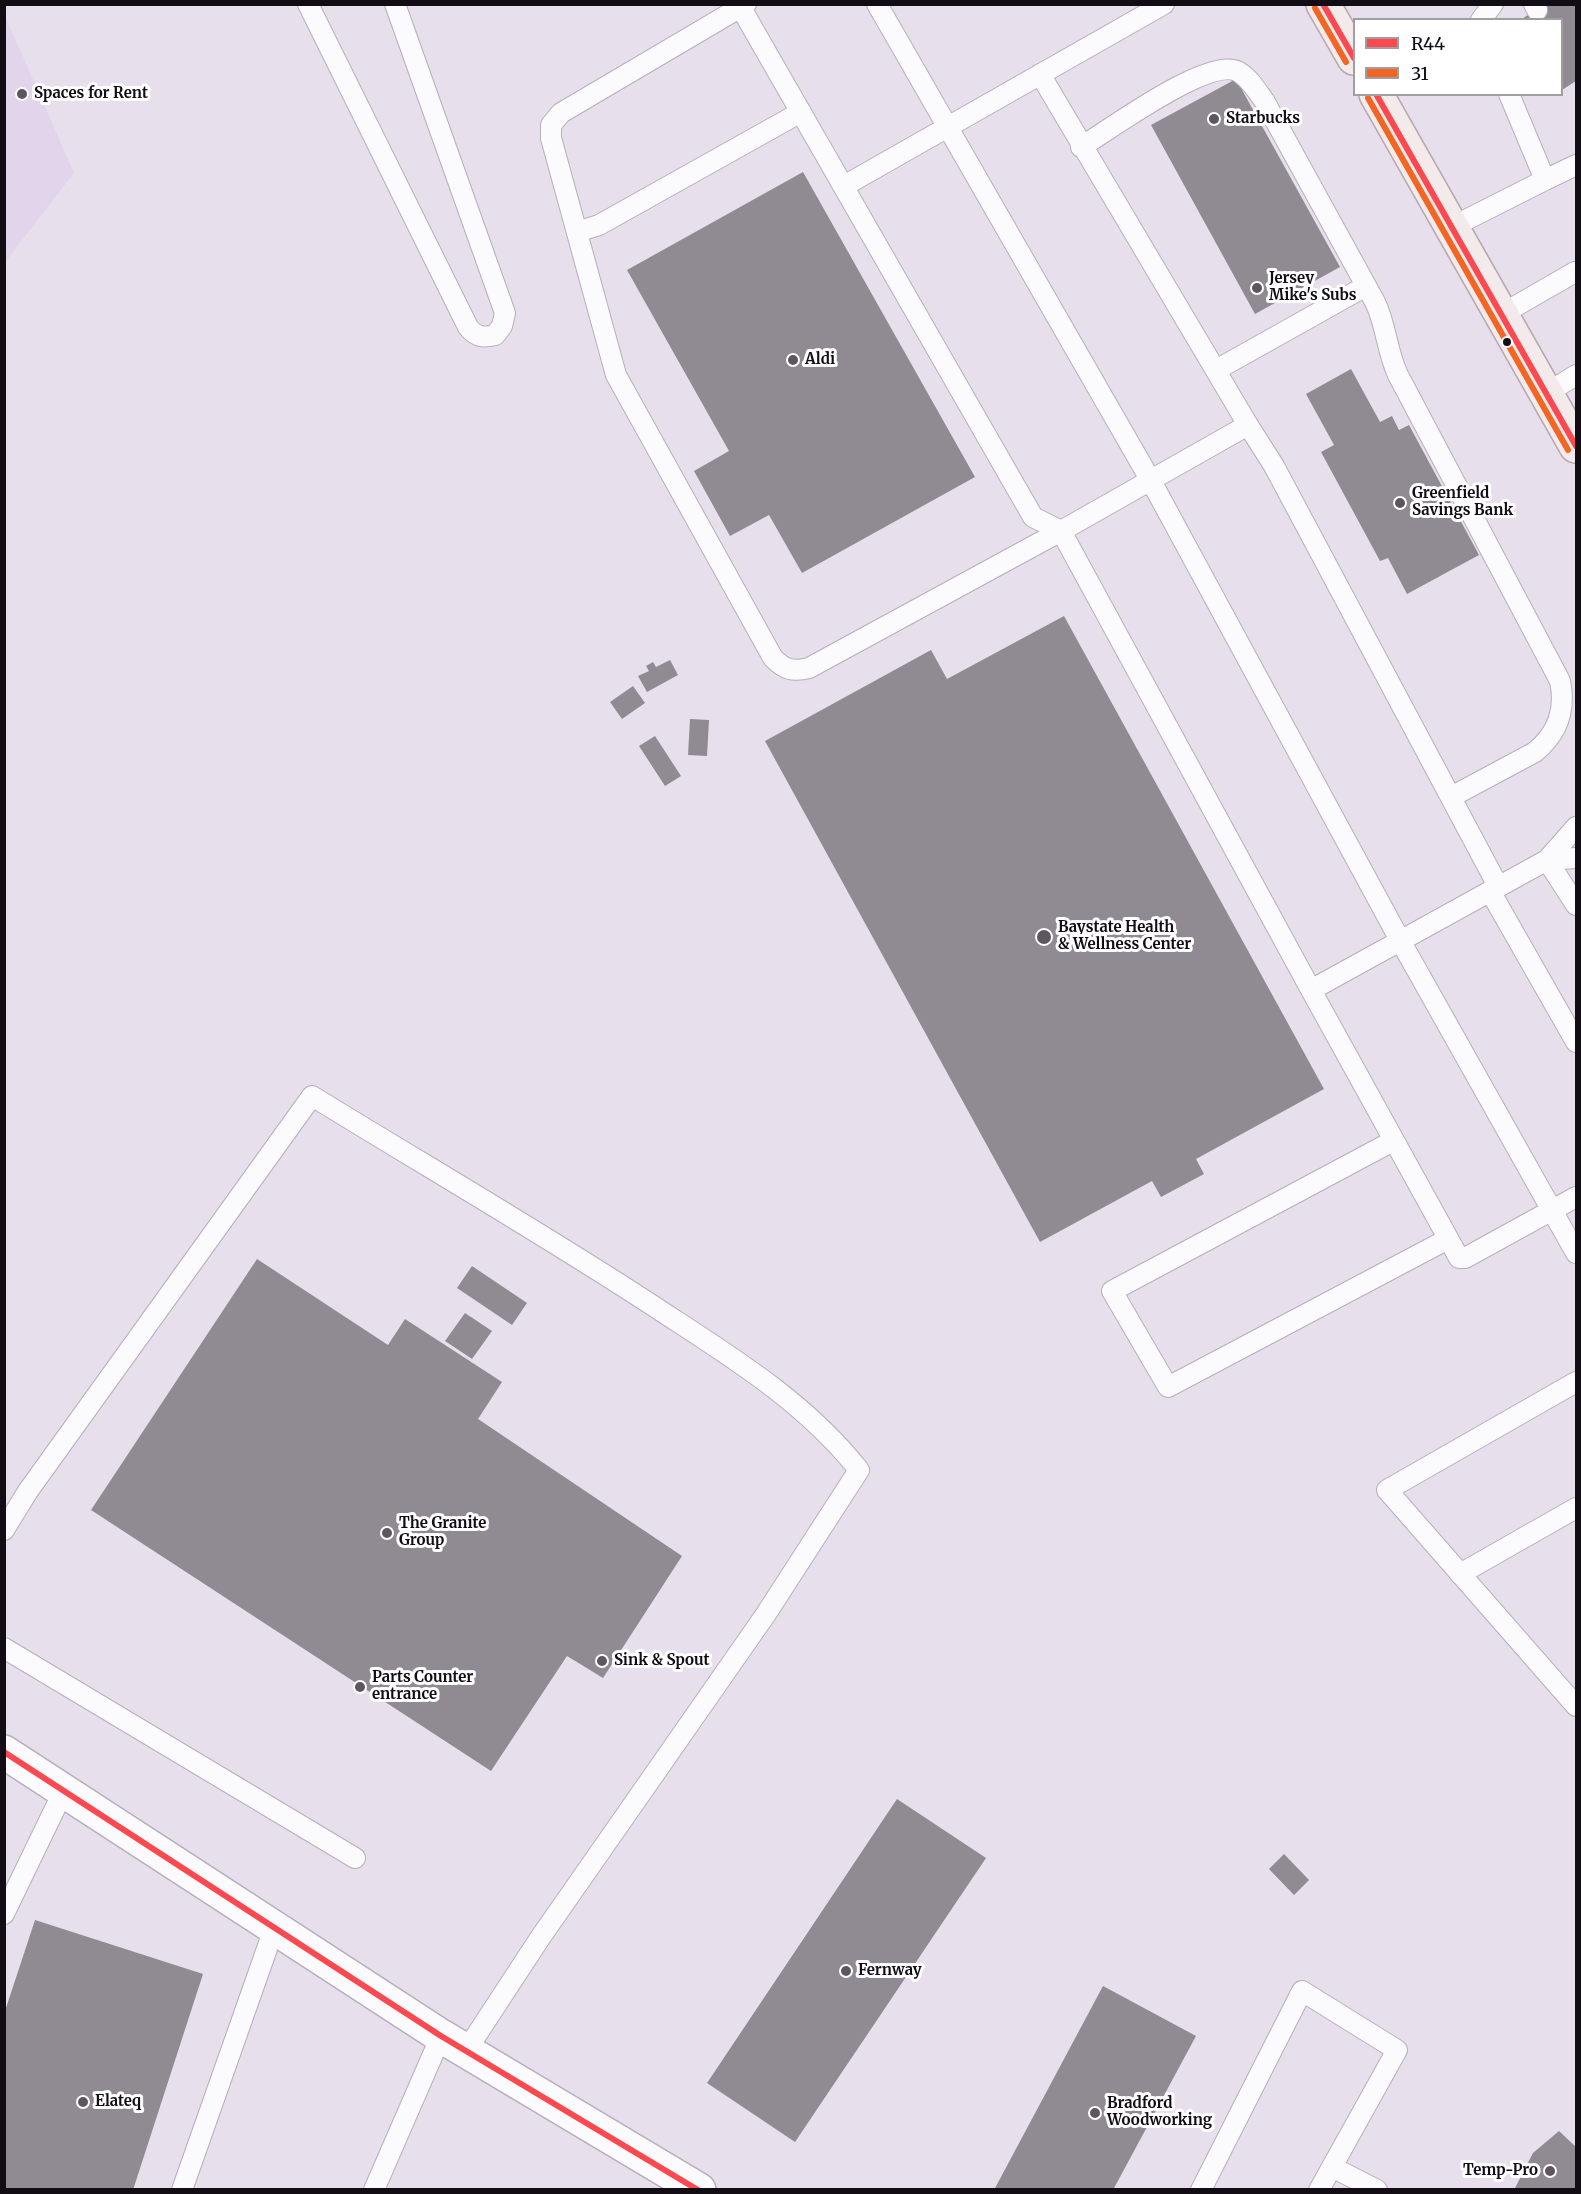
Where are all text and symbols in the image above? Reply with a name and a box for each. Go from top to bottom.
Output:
legend [1353,18,1563,96]
text: R44 [1411,32,1445,55]
text: 31 [1411,62,1429,85]
place label: Spaces for Rent [34,85,148,103]
marker: Spaces for Rent [15,87,29,101]
place label: Starbucks [1226,110,1300,128]
marker: Starbucks [1207,112,1221,126]
place label: Jersey Mike's Subs [1269,270,1356,305]
marker: Jersey Mike's Subs [1250,281,1264,295]
unlabelled marker [1501,336,1513,348]
place label: Aldi [805,351,835,369]
marker: Aldi [786,353,800,367]
place label: Greenfield Savings Bank [1412,485,1513,520]
marker: Greenfield Savings Bank [1393,496,1407,510]
place label: Baystate Health & Wellness Center [1058,919,1191,954]
marker: Baystate Health & Wellness Center [1035,928,1053,946]
place label: The Granite Group [399,1515,486,1550]
marker: The Granite Group [380,1526,394,1540]
place label: Sink & Spout [614,1652,710,1670]
marker: Sink & Spout [595,1654,609,1668]
place label: Parts Counter entrance [372,1669,473,1704]
marker: Parts Counter entrance [353,1680,367,1694]
place label: Fernway [858,1962,922,1980]
marker: Fernway [839,1964,853,1978]
place label: Elateq [95,2093,141,2111]
marker: Elateq [76,2095,90,2109]
place label: Bradford Woodworking [1107,2095,1212,2130]
marker: Bradford Woodworking [1088,2106,1102,2120]
place label: Temp-Pro [1463,2162,1538,2180]
marker: Temp-Pro [1543,2164,1557,2178]

